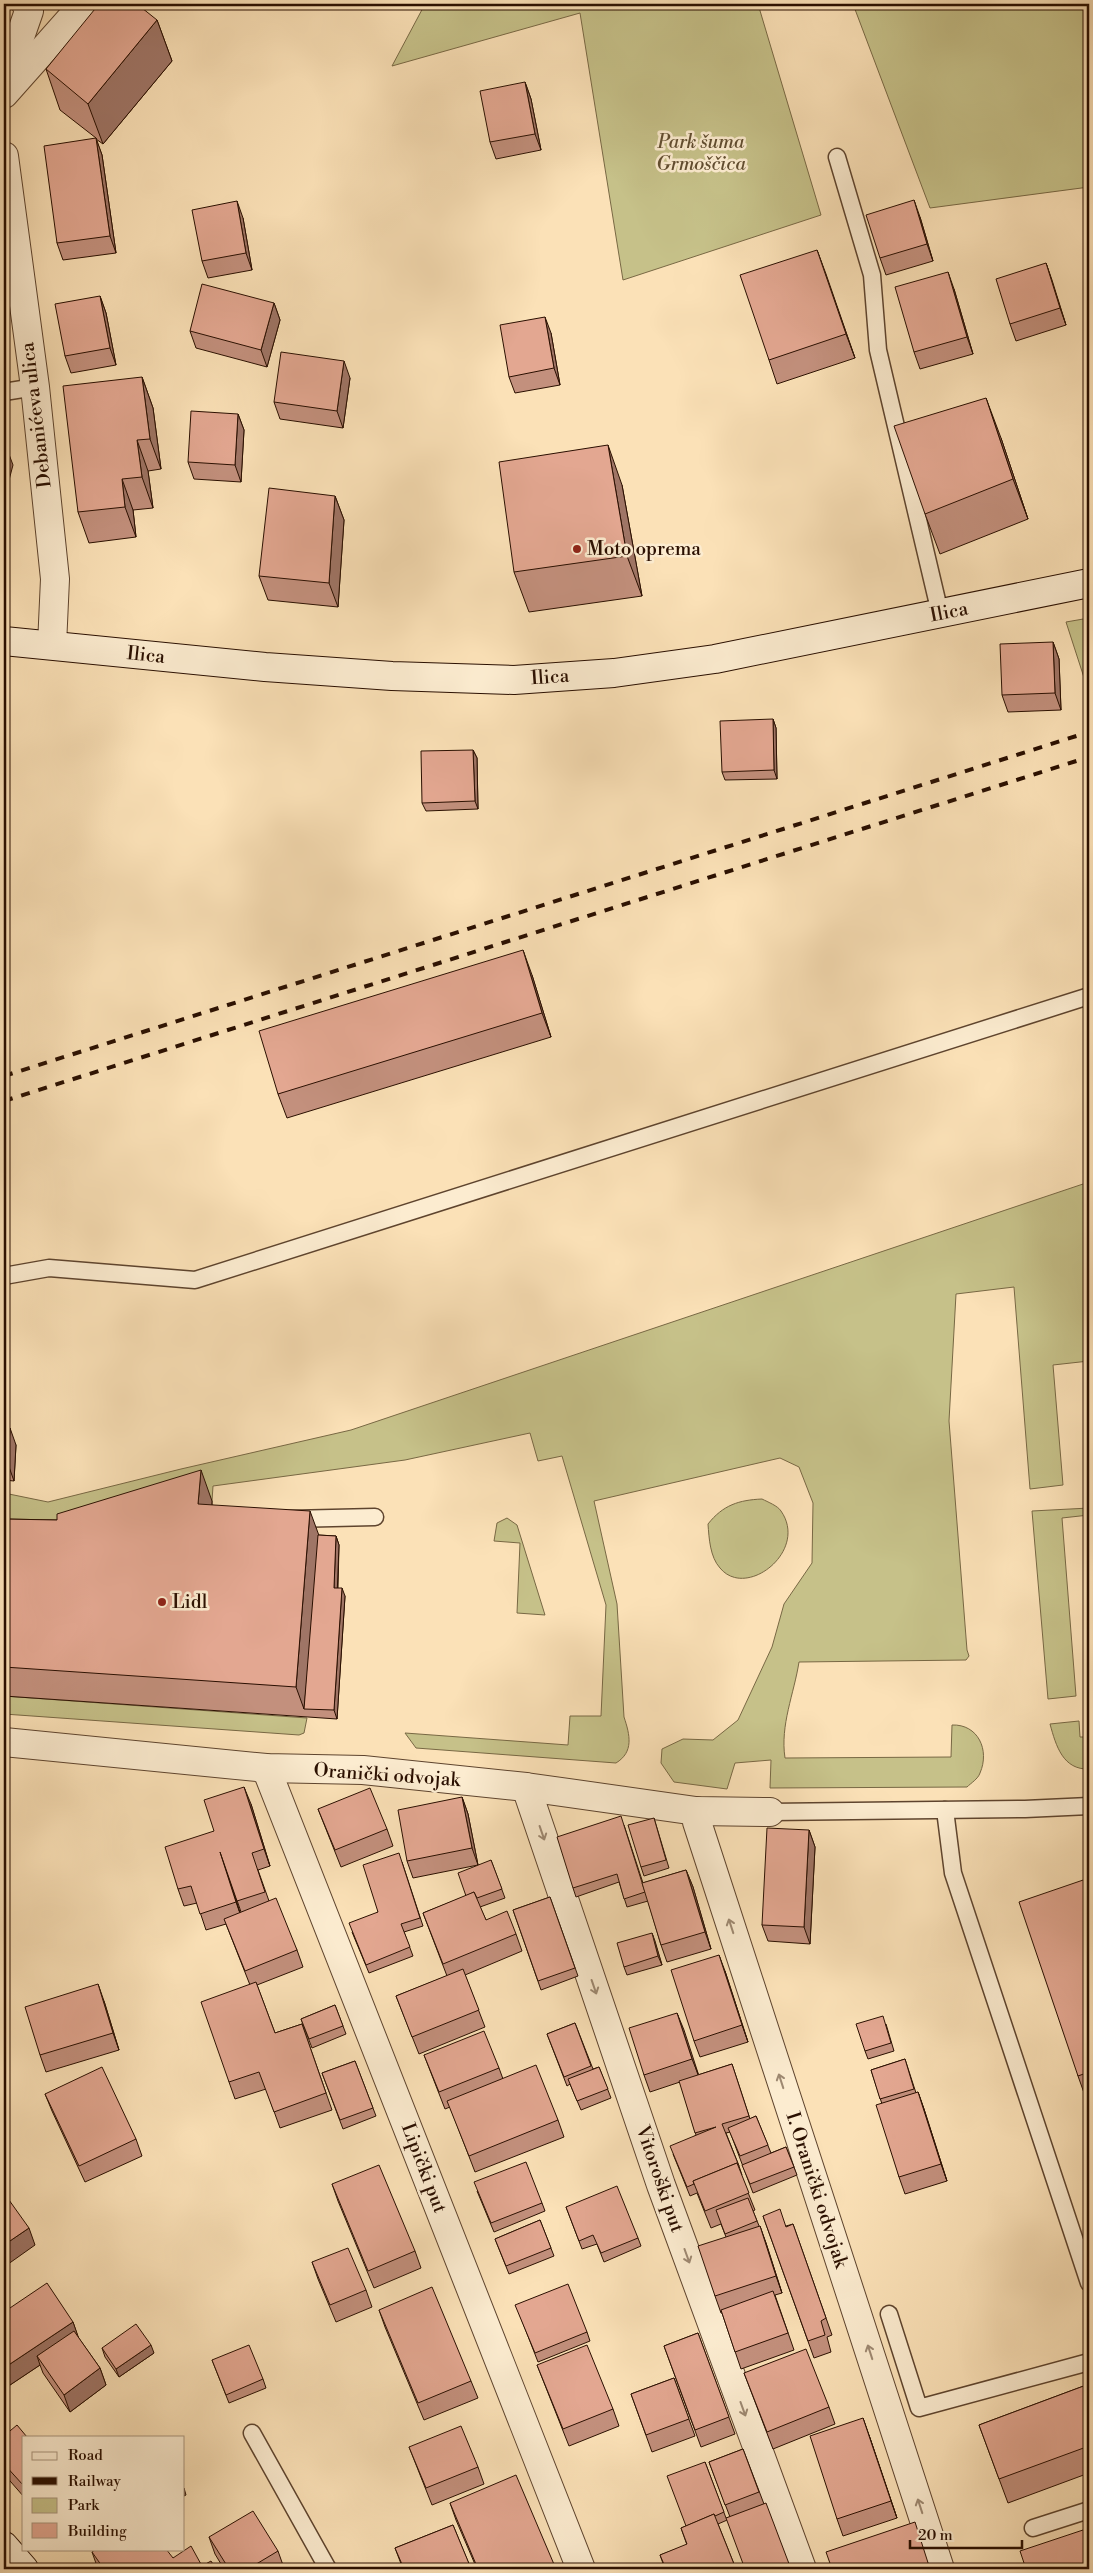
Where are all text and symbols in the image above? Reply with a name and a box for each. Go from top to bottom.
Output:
park label: Park šuma Grmoščica [656,130,746,176]
street label: Debanićeva ulica [15,341,57,489]
place label: Moto oprema [587,537,701,561]
marker: Moto oprema [571,543,583,555]
street label: Ilica [928,596,970,627]
street label: Ilica [126,641,167,669]
street label: Ilica [530,664,570,690]
place label: Lidl [172,1590,208,1614]
marker: Lidl [156,1596,168,1608]
street label: Oranički odvojak [313,1758,462,1792]
one-way arrow [537,1825,547,1841]
one-way arrow [725,1919,735,1935]
one-way arrow [590,1979,599,1994]
one-way arrow [776,2073,786,2089]
street label: I. Oranički odvojak [780,2109,854,2272]
street label: Lipički put [396,2120,452,2217]
street label: Vitoroški put [630,2122,690,2236]
one-way arrow [683,2248,692,2264]
one-way arrow [864,2344,874,2360]
one-way arrow [739,2401,748,2416]
legend [22,2436,185,2550]
text: Road [68,2446,103,2465]
text: Railway [68,2472,122,2491]
text: Park [68,2496,100,2515]
one-way arrow [914,2499,924,2515]
scale bar [910,2518,1023,2550]
text: Building [67,2522,127,2541]
text: 20 m [918,2526,953,2545]

